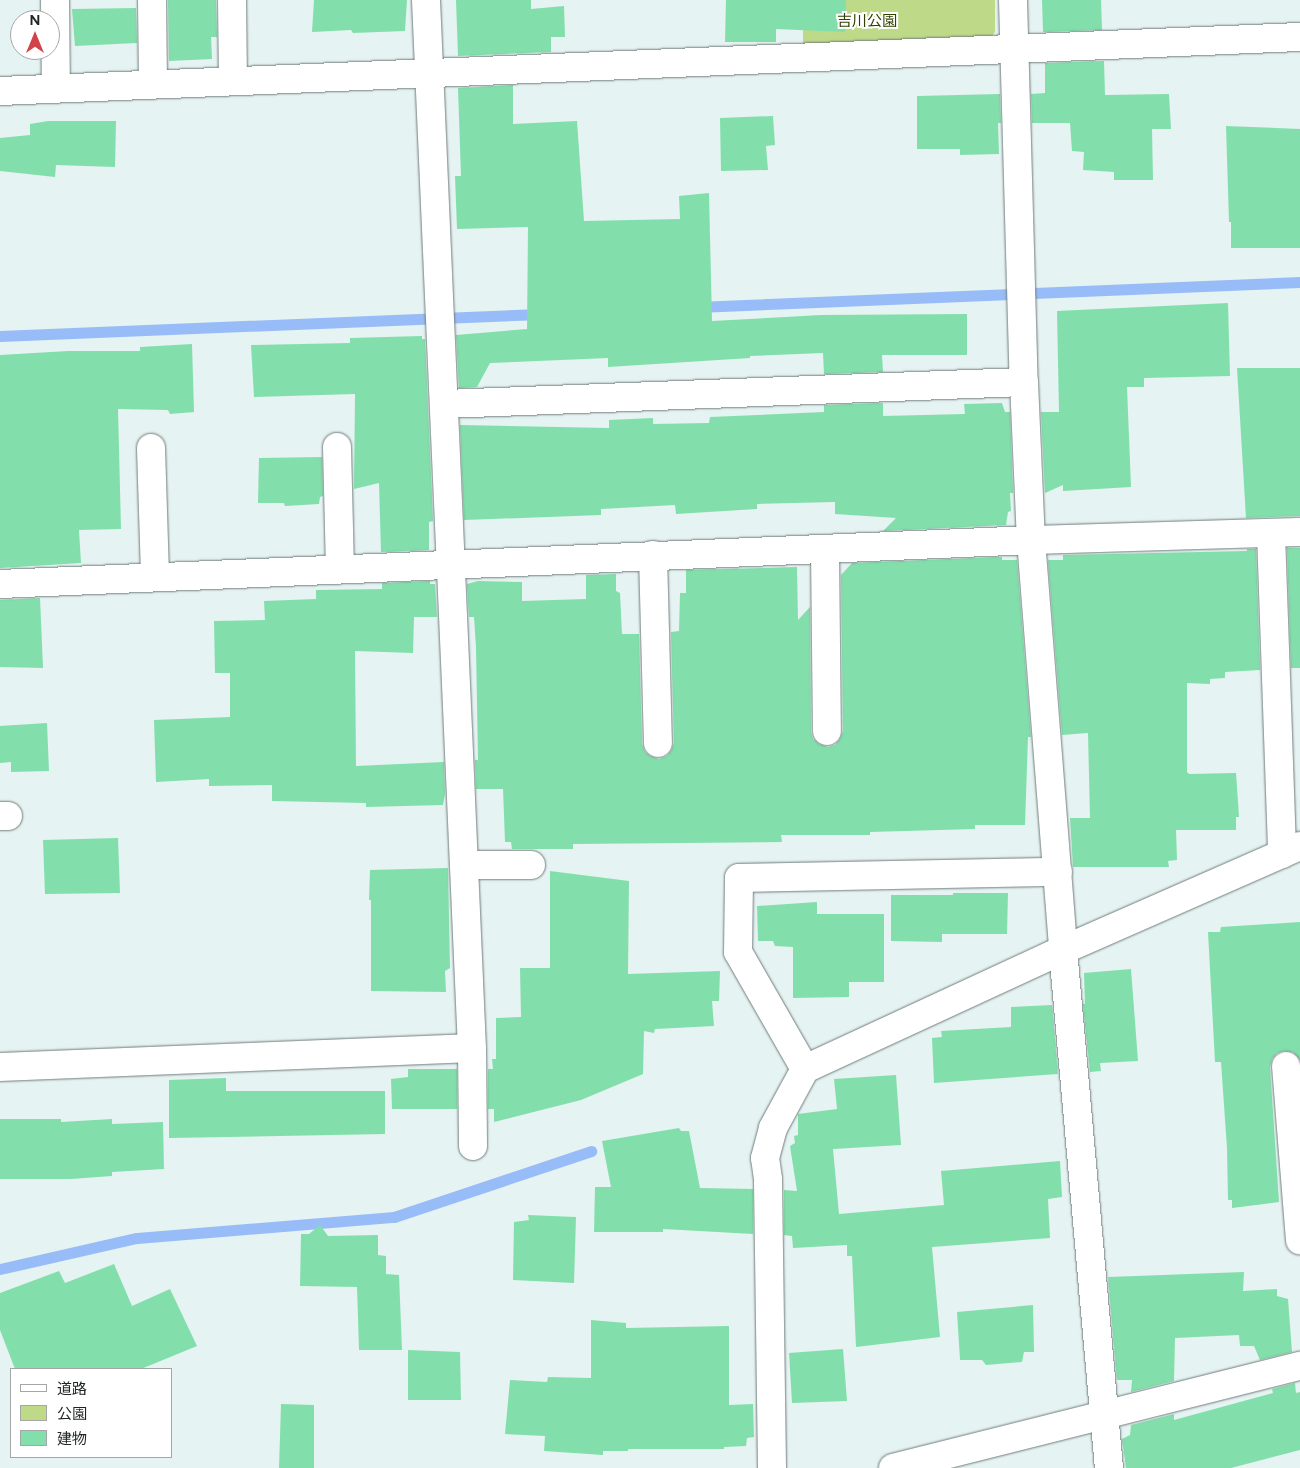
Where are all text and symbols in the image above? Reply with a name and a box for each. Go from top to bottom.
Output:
north arrow [10,10,60,60]
text: N [30,12,40,29]
park label: 吉川公園 [837,13,897,31]
legend [10,1368,172,1458]
text: 道路 [57,1380,87,1398]
text: 公園 [57,1405,87,1423]
text: 建物 [57,1430,87,1448]

